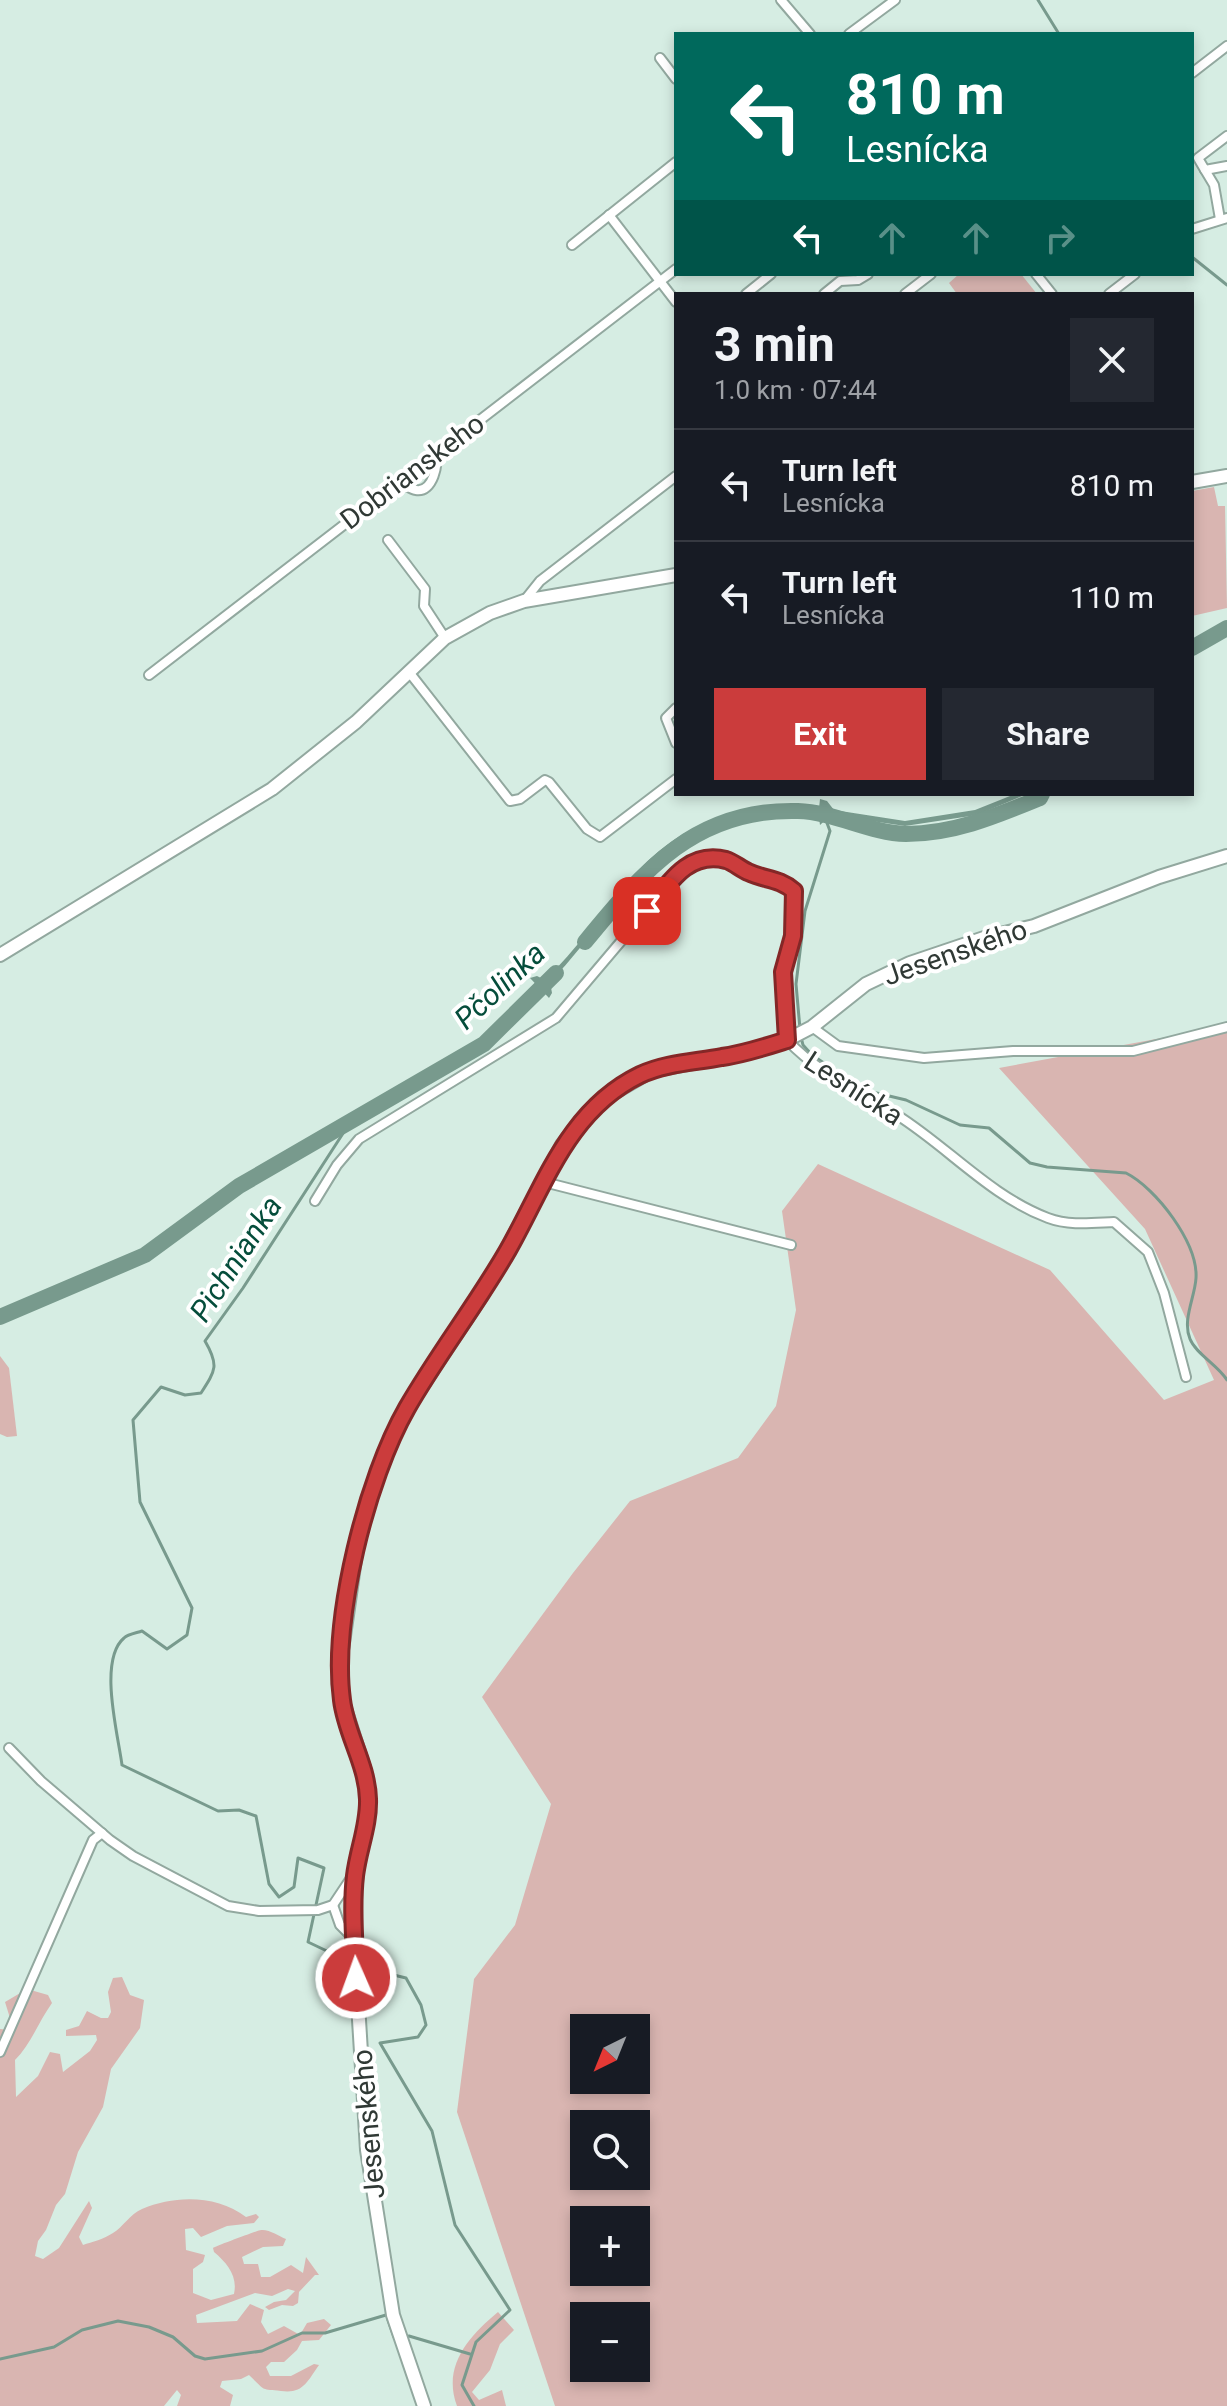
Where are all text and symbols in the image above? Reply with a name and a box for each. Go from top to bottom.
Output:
text: 810 m [846,62,1005,128]
icon: left [714,64,818,168]
text: Lesnícka [846,129,989,171]
icon: left [786,216,830,260]
icon: ahead [870,216,914,260]
icon: ahead [954,216,998,260]
icon: right [1038,216,1082,260]
text: 3 min [714,316,835,373]
button: close [1070,318,1154,402]
text: 1.0 km · 07:44 [714,375,877,405]
street label: Dobrianskeho [334,407,491,536]
text: Turn left [782,453,897,488]
icon: left [714,463,758,507]
text: 810 m [1070,468,1154,503]
text: Lesnícka [782,488,885,518]
text: Turn left [782,565,897,600]
icon: left [714,575,758,619]
text: 110 m [1070,580,1154,615]
text: Lesnícka [782,600,885,630]
button: Exit [714,688,926,780]
button: Share [942,688,1154,780]
pin [613,877,681,945]
icon: arrive [625,889,669,933]
street label: Jesenského [879,913,1031,992]
water label: Pčolinka [447,935,552,1036]
street label: Lesnícka [798,1044,909,1132]
water label: Pichnianka [182,1190,289,1328]
position arrow [314,1936,398,2020]
north arrow [570,2014,650,2094]
map controls [570,2014,650,2382]
street label: Jesenského [346,2048,391,2200]
button: search [570,2110,650,2190]
button: + [570,2206,650,2286]
button: − [570,2302,650,2382]

